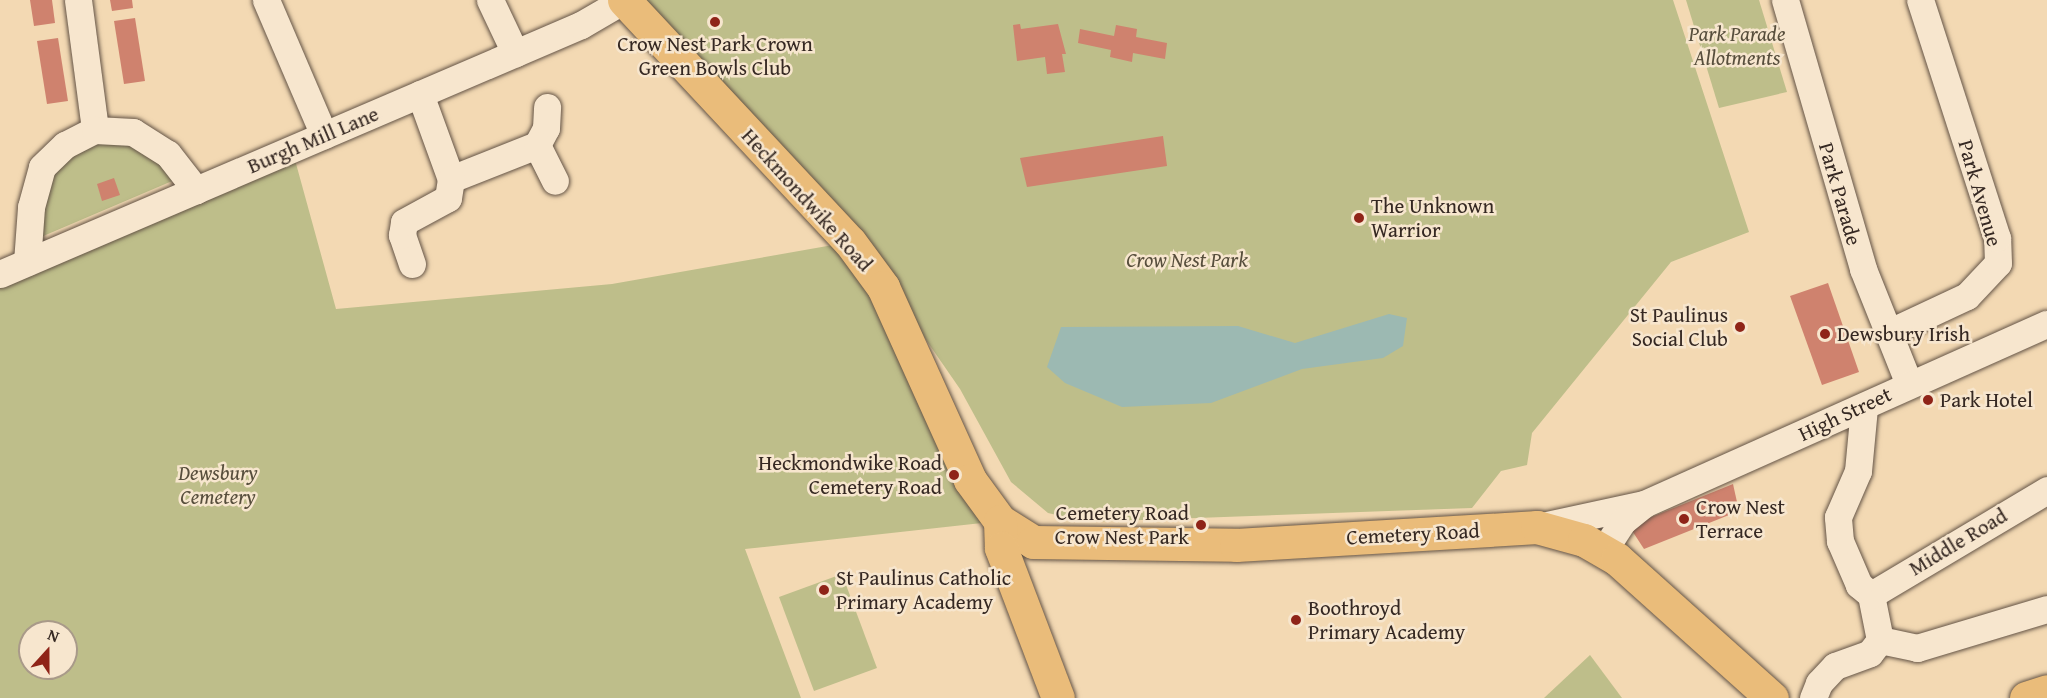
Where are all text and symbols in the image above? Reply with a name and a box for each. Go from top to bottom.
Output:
marker: Crow Nest Park Crown Green Bowls Club [708,15,722,29]
park label: Park Parade Allotments [1689,21,1785,71]
place label: Crow Nest Park Crown Green Bowls Club [617,31,813,81]
street label: Burgh Mill Lane [244,101,382,179]
street label: Heckmondwike Road [736,123,878,277]
street label: Park Avenue [1953,137,2007,249]
street label: Park Parade [1813,140,1867,248]
place label: The Unknown Warrior [1371,193,1494,243]
marker: The Unknown Warrior [1352,211,1366,225]
park label: Crow Nest Park [1126,247,1248,273]
place label: St Paulinus Social Club [1630,302,1728,352]
marker: St Paulinus Social Club [1733,320,1747,334]
place label: Dewsbury Irish [1837,321,1970,347]
marker: Dewsbury Irish [1818,327,1832,341]
street label: High Street [1794,381,1896,447]
place label: Park Hotel [1940,387,2033,413]
marker: Park Hotel [1921,393,1935,407]
place label: Heckmondwike Road Cemetery Road [758,450,942,500]
park label: Dewsbury Cemetery [178,460,258,510]
marker: Heckmondwike Road Cemetery Road [947,468,961,482]
place label: Crow Nest Terrace [1696,494,1785,544]
place label: Cemetery Road Crow Nest Park [1055,500,1189,550]
street label: Middle Road [1904,503,2012,581]
marker: Crow Nest Terrace [1677,512,1691,526]
marker: Cemetery Road Crow Nest Park [1194,518,1208,532]
street label: Cemetery Road [1346,518,1480,550]
place label: St Paulinus Catholic Primary Academy [836,565,1011,615]
marker: St Paulinus Catholic Primary Academy [817,583,831,597]
place label: Boothroyd Primary Academy [1308,595,1465,645]
marker: Boothroyd Primary Academy [1289,613,1303,627]
north arrow [18,620,78,680]
text: N [44,622,63,648]

